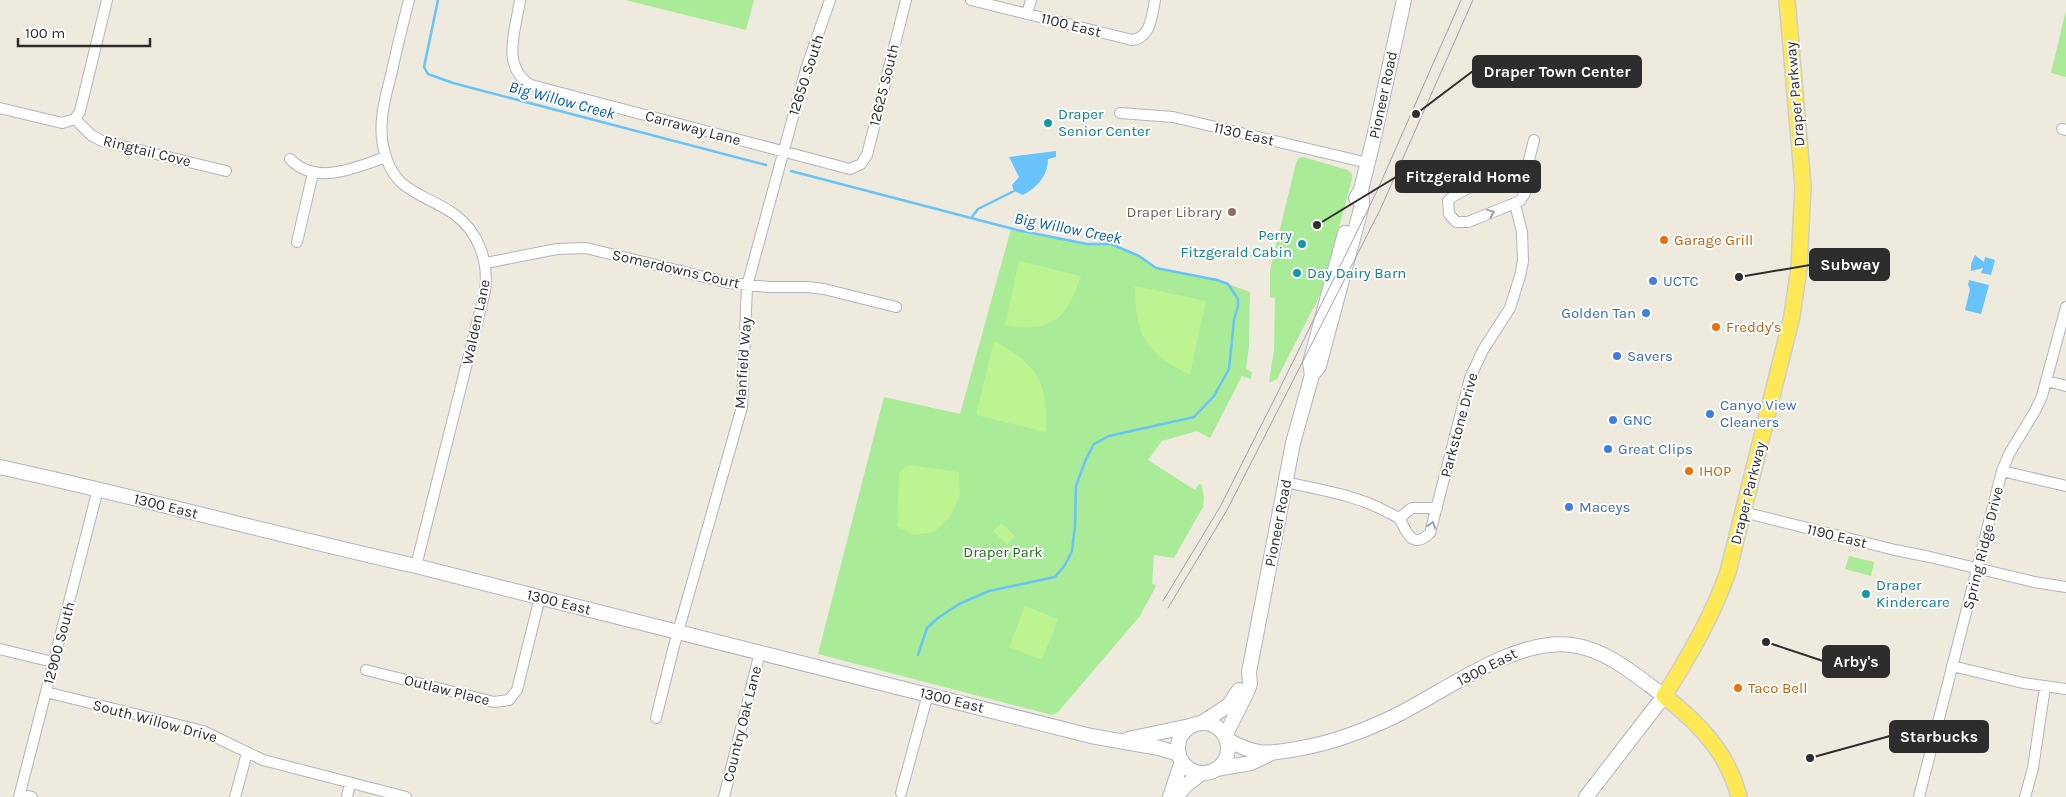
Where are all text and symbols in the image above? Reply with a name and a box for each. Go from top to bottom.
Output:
street label: 1100 East [1039,9,1103,41]
scale bar [18,15,150,47]
text: 100 m [25,24,65,42]
street label: 12650 South [784,32,828,118]
street label: Draper Parkway [1781,41,1809,147]
street label: 12625 South [865,42,903,128]
street label: Pioneer Road [1365,50,1401,140]
callout: Draper Town Center [1473,56,1641,87]
text: Draper Town Center [1483,62,1631,81]
water label: Big Willow Creek [507,77,618,124]
place label: Draper Senior Center [1058,105,1151,140]
street label: Carraway Lane [643,107,743,149]
marker: Draper Senior Center [1042,117,1054,129]
street label: 1130 East [1212,118,1276,150]
street label: Ringtail Cove [101,131,193,171]
callout: Fitzgerald Home [1396,161,1540,192]
text: Fitzgerald Home [1406,167,1530,186]
place label: Draper Library [1127,203,1222,221]
marker: Draper Library [1226,206,1238,218]
water label: Big Willow Creek [1013,208,1124,248]
one-way arrow [1486,209,1495,219]
place label: Perry Fitzgerald Cabin [1181,226,1292,261]
place label: Garage Grill [1674,231,1753,249]
marker: Garage Grill [1658,234,1670,246]
marker: Perry Fitzgerald Cabin [1296,238,1308,250]
street label: Somerdowns Court [610,246,742,293]
callout: Subway [1810,249,1889,280]
text: Subway [1820,255,1880,274]
place label: Day Dairy Barn [1307,264,1406,282]
marker: Day Dairy Barn [1291,267,1303,279]
place label: UCTC [1663,272,1699,290]
marker: UCTC [1647,275,1659,287]
street label: Walden Lane [458,278,494,366]
place label: Golden Tan [1561,304,1636,322]
marker: Golden Tan [1640,307,1652,319]
street label: Manfield Way [731,316,755,410]
place label: Freddy's [1726,318,1782,336]
marker: Freddy's [1710,321,1722,333]
place label: Savers [1627,347,1673,365]
marker: Savers [1611,350,1623,362]
street label: Parkstone Drive [1436,371,1482,479]
place label: Canyo View Cleaners [1720,396,1797,431]
marker: Canyo View Cleaners [1704,408,1716,420]
place label: GNC [1623,411,1652,429]
marker: GNC [1607,414,1619,426]
place label: Great Clips [1618,440,1693,458]
street label: Draper Parkway [1726,440,1770,546]
marker: Great Clips [1602,443,1614,455]
place label: IHOP [1699,462,1731,480]
marker: IHOP [1683,465,1695,477]
street label: Pioneer Road [1261,478,1295,568]
street label: Spring Ridge Drive [1959,485,2007,611]
street label: 1300 East [132,489,200,523]
place label: Maceys [1579,498,1630,516]
marker: Maceys [1563,501,1575,513]
street label: 1190 East [1805,520,1869,552]
one-way arrow [1427,522,1437,530]
park label: Draper Park [963,543,1043,561]
place label: Draper Kindercare [1876,576,1950,611]
street label: 1300 East [525,585,593,619]
marker: Draper Kindercare [1860,588,1872,600]
street label: 12900 South [39,600,79,686]
street label: 1300 East [1454,644,1521,690]
callout: Arby's [1823,646,1889,677]
text: Arby's [1833,652,1879,671]
street label: Country Oak Lane [719,664,765,784]
street label: Outlaw Place [402,671,492,709]
place label: Taco Bell [1748,679,1807,697]
marker: Taco Bell [1732,682,1744,694]
street label: 1300 East [918,683,986,717]
street label: South Willow Drive [91,696,219,746]
callout: Starbucks [1890,721,1988,752]
text: Starbucks [1900,727,1978,746]

